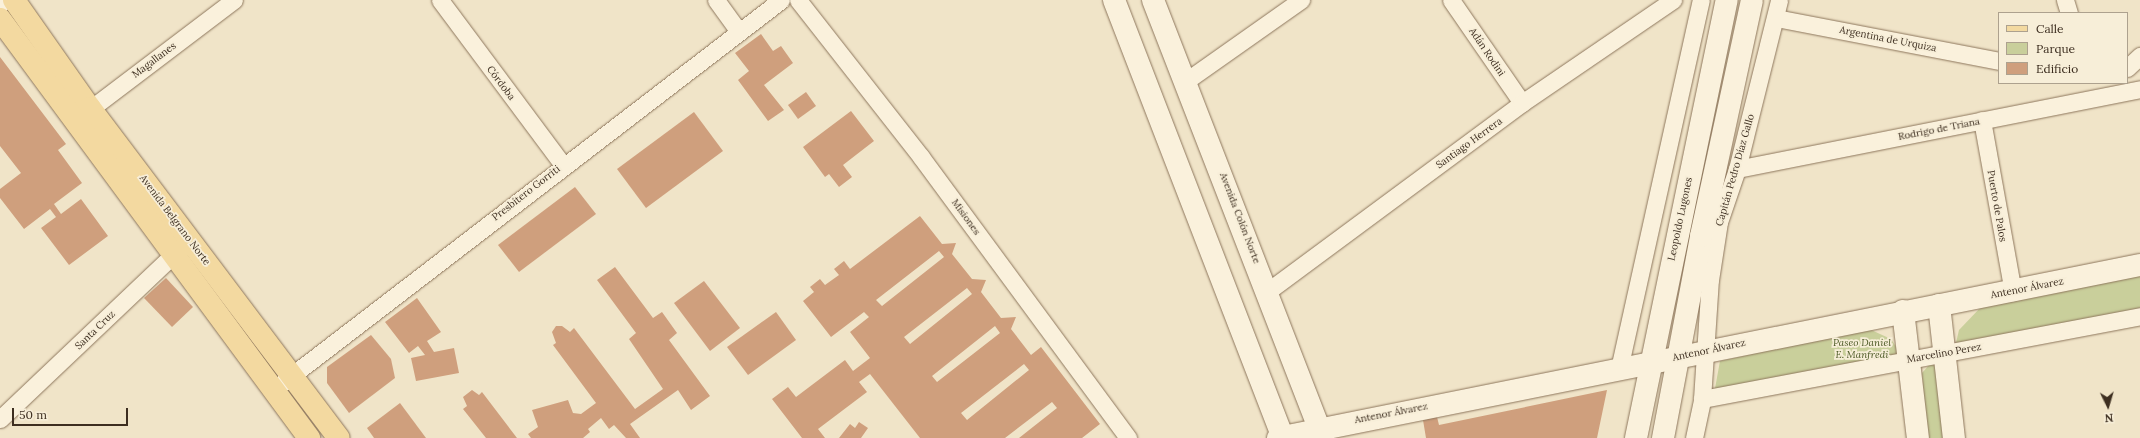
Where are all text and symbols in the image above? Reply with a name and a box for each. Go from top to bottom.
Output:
legend [1998,12,2128,84]
text: Calle [2036,21,2064,36]
street label: Argentina de Urquiza [1838,24,1938,54]
street label: Adán Rodini [1466,26,1508,78]
street label: Magallanes [130,40,178,80]
text: Parque [2036,41,2075,56]
text: Edificio [2036,61,2078,76]
street label: Córdoba [484,63,518,103]
street label: Capitán Pedro Díaz Gallo [1713,113,1757,227]
street label: Santiago Herrera [1434,115,1504,171]
street label: Rodrigo de Triana [1897,115,1981,143]
street label: Presbítero Gorriti [490,163,562,223]
street label: Puerto de Palos [1985,169,2009,243]
street label: Avenida Colón Norte [1217,171,1263,265]
street label: Avenida Belgrano Norte [137,172,213,268]
street label: Leopoldo Lugones [1665,176,1695,262]
street label: Misiones [949,197,983,237]
street label: Antenor Álvarez [1989,275,2065,301]
street label: Santa Cruz [73,308,117,352]
street label: Antenor Álvarez [1671,336,1747,364]
park label: Paseo Daniel E. Manfredi [1833,336,1891,360]
street label: Marcelino Perez [1906,341,1982,365]
north arrow [2088,386,2128,426]
scale bar [14,400,130,426]
street label: Antenor Álvarez [1353,400,1429,426]
text: 50 m [19,407,47,422]
text: N [2104,411,2114,425]

